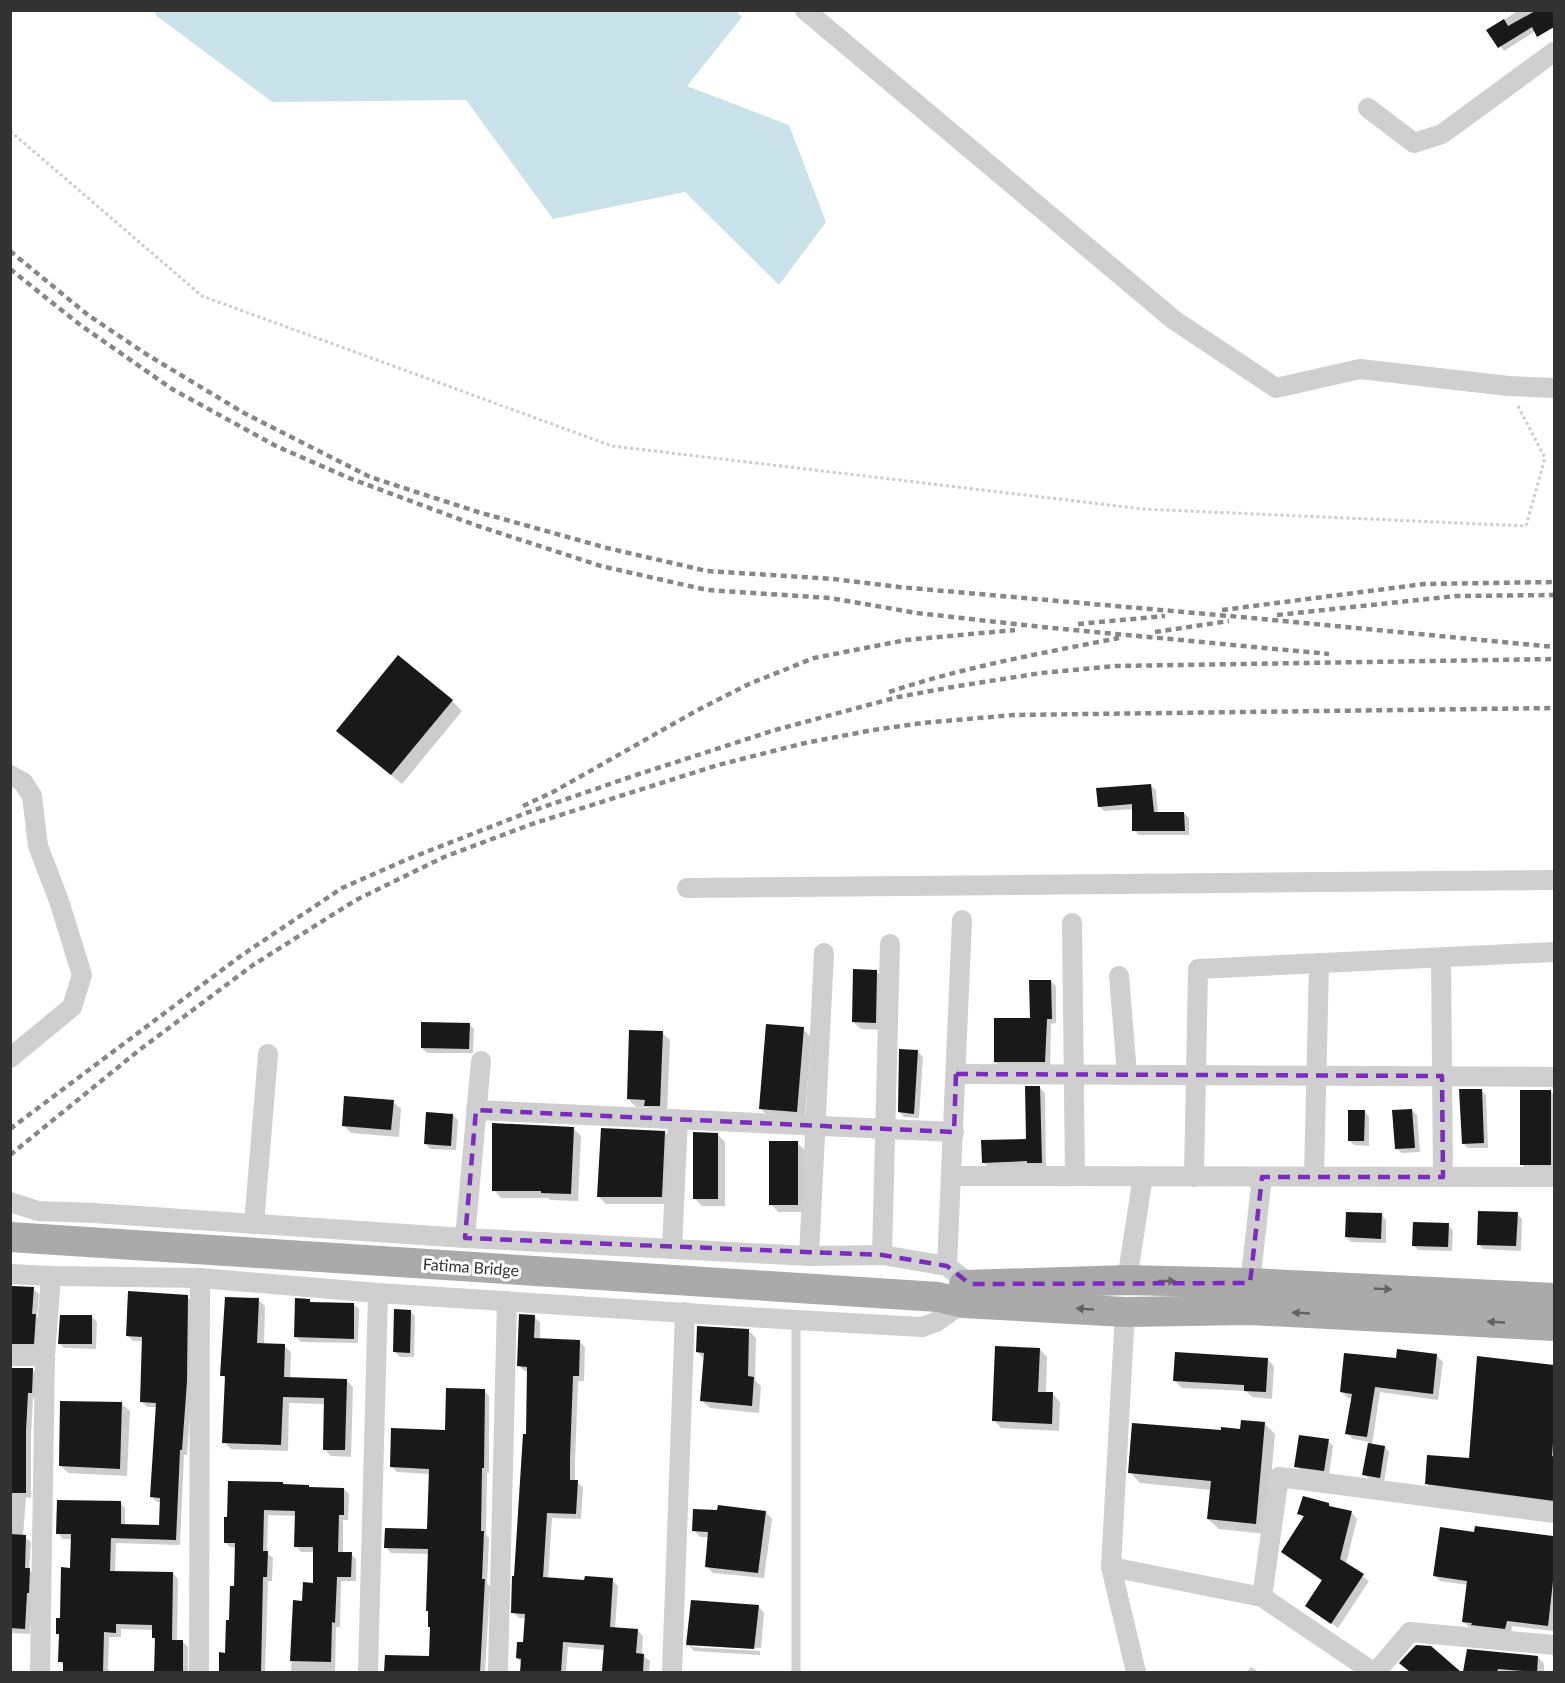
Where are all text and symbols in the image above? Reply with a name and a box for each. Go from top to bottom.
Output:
street label: Fatima Bridge [422,1254,520,1279]
one-way arrow [1157,1276,1176,1286]
one-way arrow [1373,1285,1392,1294]
one-way arrow [1076,1305,1095,1314]
one-way arrow [1292,1308,1311,1317]
one-way arrow [1487,1318,1506,1327]

